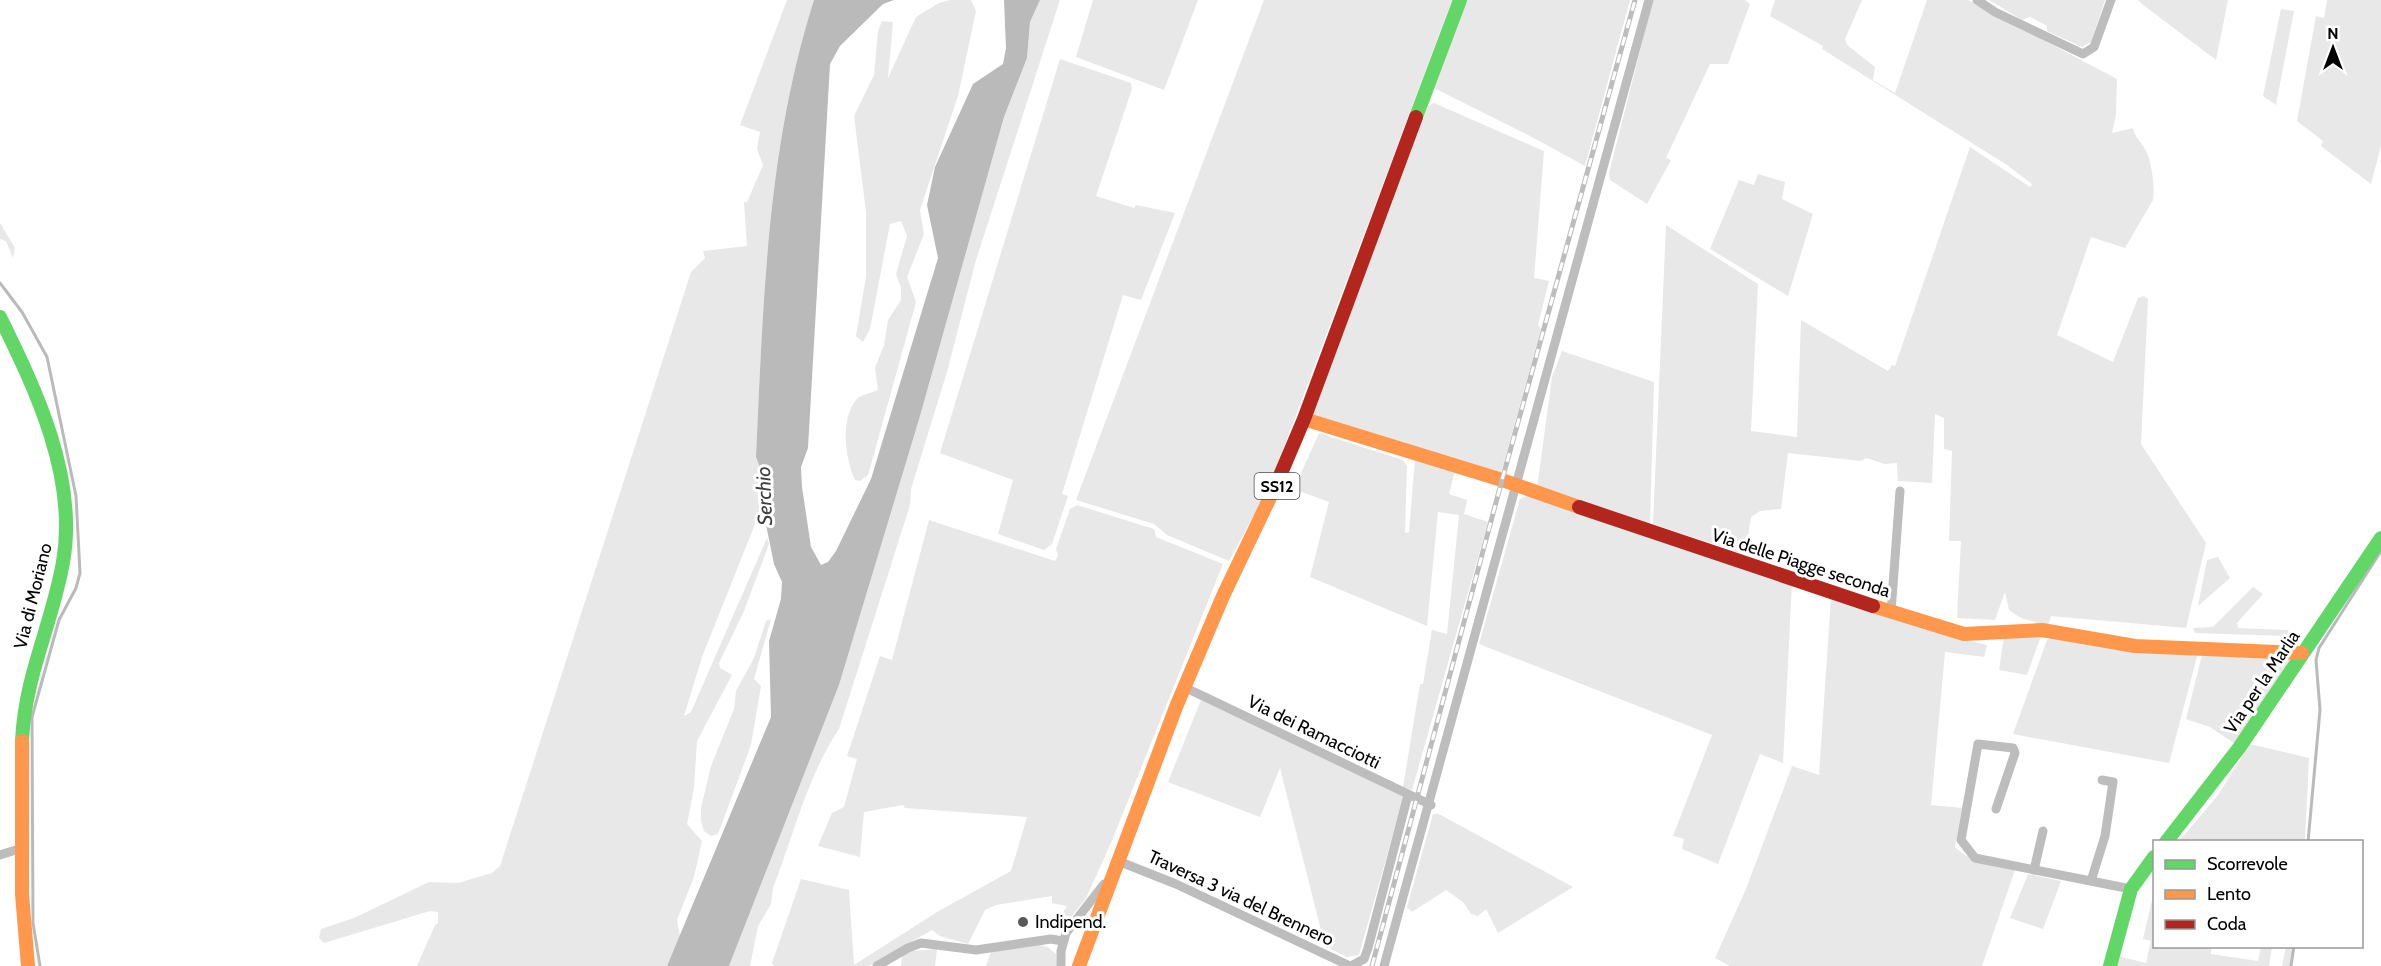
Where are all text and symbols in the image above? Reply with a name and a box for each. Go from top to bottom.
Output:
north arrow [2303,18,2363,78]
text: N [2327,24,2339,43]
water label: Serchio [751,466,777,526]
road number: SS12 [1254,473,1300,499]
street label: Via delle Piagge seconda [1709,524,1893,602]
street label: Via di Moriano [9,541,57,651]
street label: Via per la Marlia [2219,626,2305,738]
street label: Via dei Ramacciotti [1244,690,1384,774]
legend [2153,840,2363,948]
street label: Traversa 3 via del Brennero [1145,845,1337,951]
text: Scorrevole [2207,853,2288,875]
text: Lento [2207,883,2251,905]
place label: Indipend. [1035,911,1106,933]
text: Coda [2207,913,2247,935]
marker: Indipend. [1016,915,1030,929]

